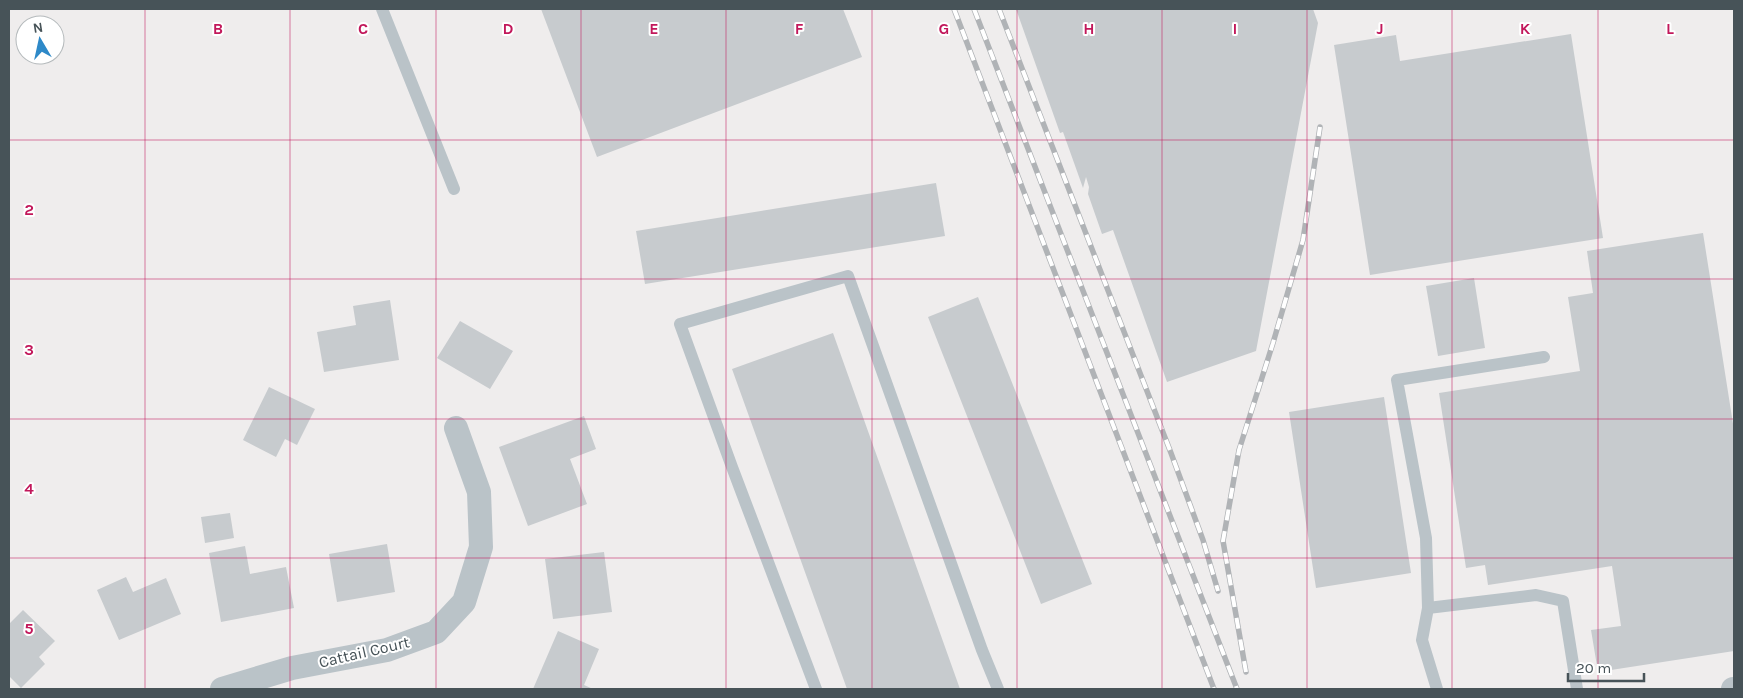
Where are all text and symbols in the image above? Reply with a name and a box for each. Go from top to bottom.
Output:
north arrow [15,15,65,65]
text: N [32,18,44,37]
text: B [213,19,223,38]
text: C [358,19,368,38]
text: D [503,19,514,38]
text: E [649,19,659,38]
text: F [795,19,804,38]
text: G [939,19,949,38]
text: H [1083,19,1095,38]
text: I [1233,19,1237,38]
text: J [1376,19,1384,38]
text: K [1520,19,1531,38]
text: L [1666,19,1674,38]
text: 2 [24,200,34,219]
text: 3 [24,340,34,359]
text: 4 [24,479,34,498]
text: 5 [24,619,34,638]
street label: Cattail Court [317,632,411,672]
scale bar [1568,650,1644,682]
text: 20 m [1576,659,1611,677]

